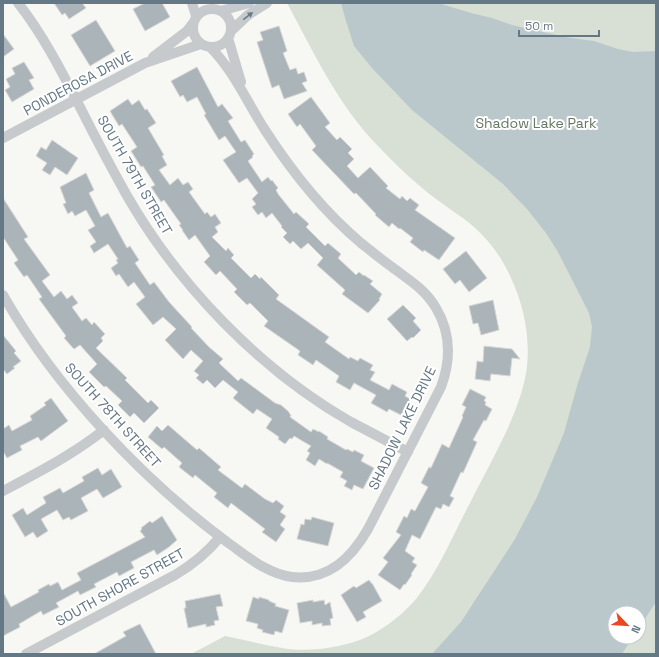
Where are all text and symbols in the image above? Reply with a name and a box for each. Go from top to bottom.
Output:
one-way arrow [243,12,253,20]
scale bar [519,12,599,38]
text: 50 m [525,18,553,34]
street label: PONDEROSA DRIVE [20,47,136,119]
street label: SOUTH 79TH STREET [93,112,177,238]
park label: Shadow Lake Park [475,114,597,132]
street label: SOUTH 78TH STREET [61,359,165,471]
street label: SHADOW LAKE DRIVE [364,363,440,493]
street label: SOUTH SHORE STREET [52,544,188,630]
north arrow [607,605,647,645]
text: N [628,623,644,636]

